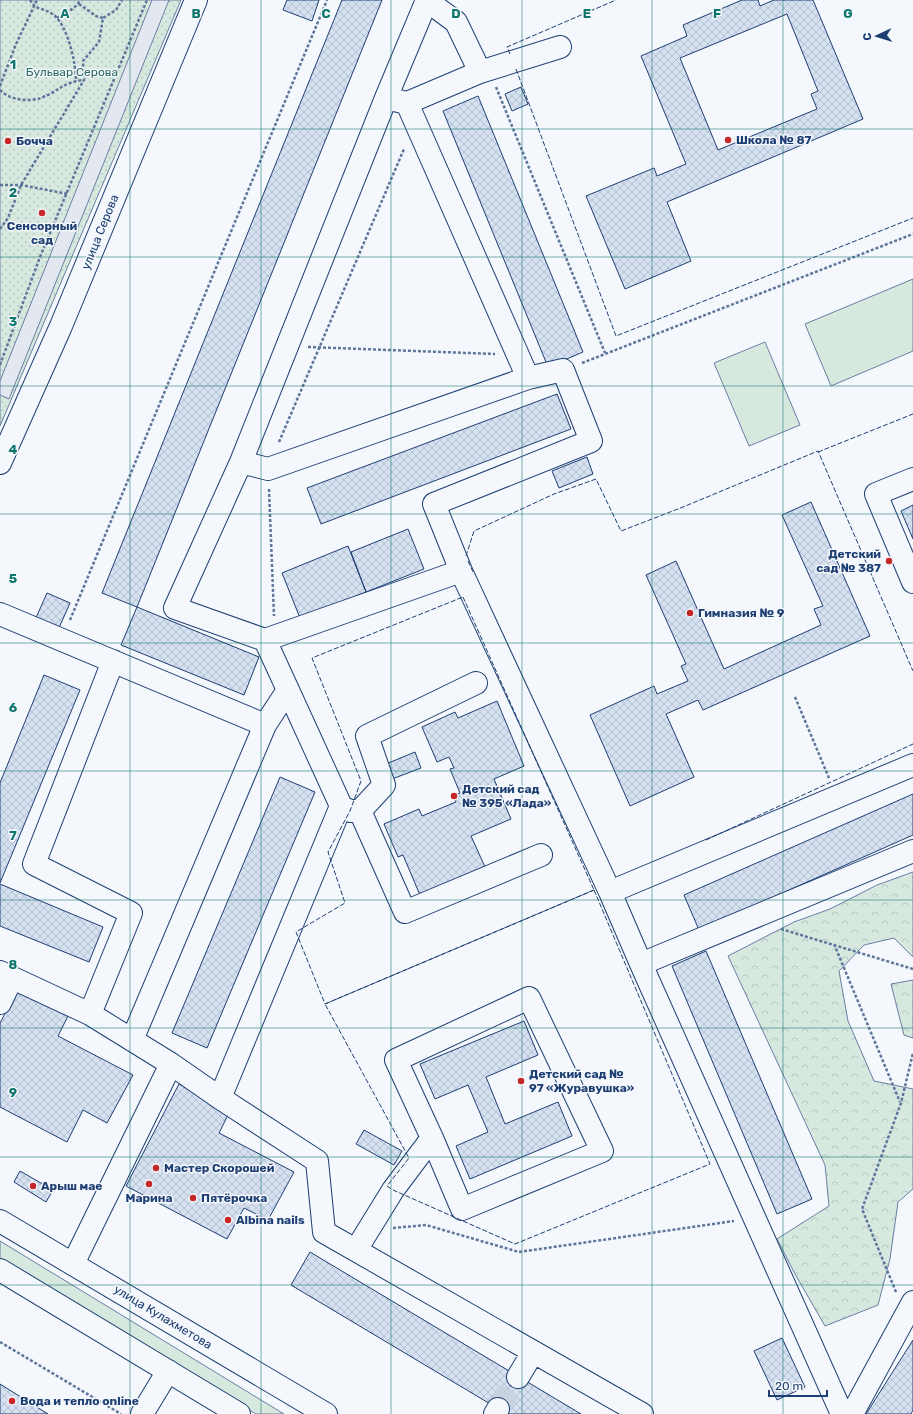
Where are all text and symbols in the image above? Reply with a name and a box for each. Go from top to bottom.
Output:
text: A [60,6,70,21]
text: B [191,6,201,21]
text: C [321,6,331,21]
text: D [451,6,461,21]
text: E [583,6,591,21]
text: F [713,6,721,21]
text: G [843,6,853,21]
north arrow [857,16,897,56]
text: С [861,32,874,41]
text: 1 [10,57,16,72]
park label: Бульвар Серова [26,65,118,79]
place label: Школа № 87 [736,133,812,147]
place label: Бочча [16,134,53,148]
marker: Школа № 87 [723,135,733,145]
marker: Бочча [3,136,13,146]
text: 2 [9,185,17,200]
street label: улица Серова [79,192,121,272]
marker: Сенсорный сад [37,208,47,218]
place label: Сенсорный сад [7,219,78,247]
text: 3 [9,314,18,329]
text: 4 [9,442,18,457]
place label: Детский сад № 387 [816,547,881,575]
marker: Детский сад № 387 [884,556,894,566]
text: 5 [9,571,17,586]
place label: Гимназия № 9 [698,606,785,620]
marker: Гимназия № 9 [685,608,695,618]
text: 6 [9,700,18,715]
place label: Детский сад № 395 «Лада» [462,782,552,810]
marker: Детский сад № 395 «Лада» [449,791,459,801]
text: 7 [9,828,17,843]
text: 8 [9,957,18,972]
place label: Детский сад № 97 «Журавушка» [529,1067,635,1095]
marker: Детский сад № 97 «Журавушка» [516,1076,526,1086]
text: 9 [9,1085,17,1100]
place label: Мастер Скорошей [164,1161,275,1175]
marker: Мастер Скорошей [151,1163,161,1173]
place label: Арыш мае [41,1179,102,1193]
marker: Марина [144,1179,154,1189]
marker: Арыш мае [28,1181,38,1191]
place label: Марина [126,1191,172,1205]
place label: Пятёрочка [201,1191,267,1205]
marker: Пятёрочка [188,1193,198,1203]
place label: Albina nails [236,1213,305,1227]
marker: Albina nails [223,1215,233,1225]
street label: улица Кулахметова [111,1282,215,1352]
scale bar [769,1372,827,1398]
text: 20 m [775,1379,803,1393]
place label: Вода и тепло online [20,1394,139,1408]
marker: Вода и тепло online [7,1396,17,1406]

